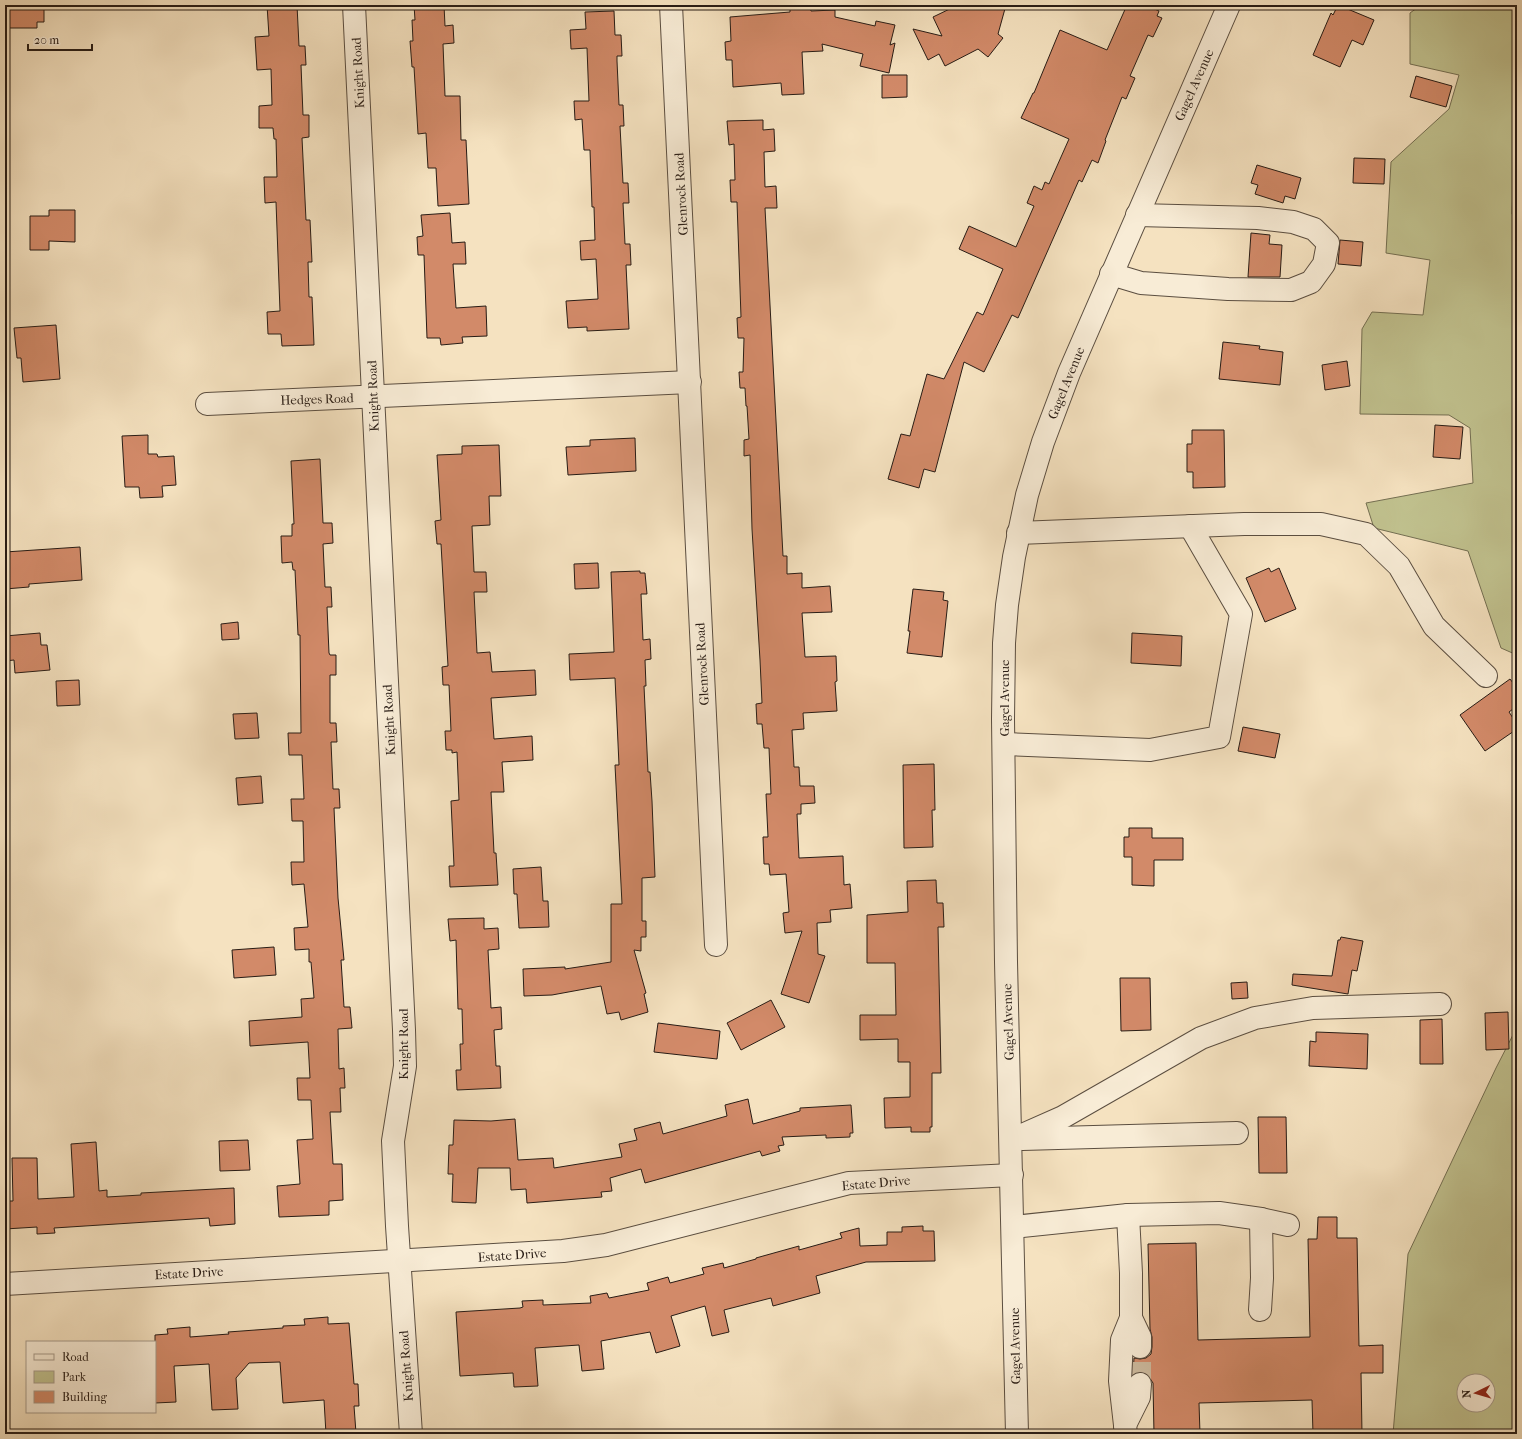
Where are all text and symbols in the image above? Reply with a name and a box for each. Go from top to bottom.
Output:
scale bar [28,26,92,52]
text: 20 m [34,33,59,47]
street label: Knight Road [349,36,367,109]
street label: Gagel Avenue [1172,46,1217,123]
street label: Glenrock Road [671,151,691,236]
street label: Gagel Avenue [1045,344,1088,421]
street label: Knight Road [364,359,382,432]
street label: Hedges Road [280,390,355,408]
street label: Glenrock Road [692,621,712,706]
street label: Gagel Avenue [997,659,1012,736]
street label: Knight Road [380,683,398,756]
street label: Gagel Avenue [999,983,1017,1061]
street label: Knight Road [396,1007,411,1080]
street label: Estate Drive [841,1172,912,1193]
street label: Estate Drive [477,1245,548,1265]
street label: Estate Drive [154,1264,224,1282]
street label: Gagel Avenue [1007,1307,1023,1385]
street label: Knight Road [396,1329,416,1402]
legend [26,1341,156,1413]
text: Road [62,1350,89,1364]
text: Park [62,1370,87,1384]
north arrow [1456,1373,1496,1413]
text: N [1460,1388,1473,1399]
text: Building [62,1390,107,1404]

